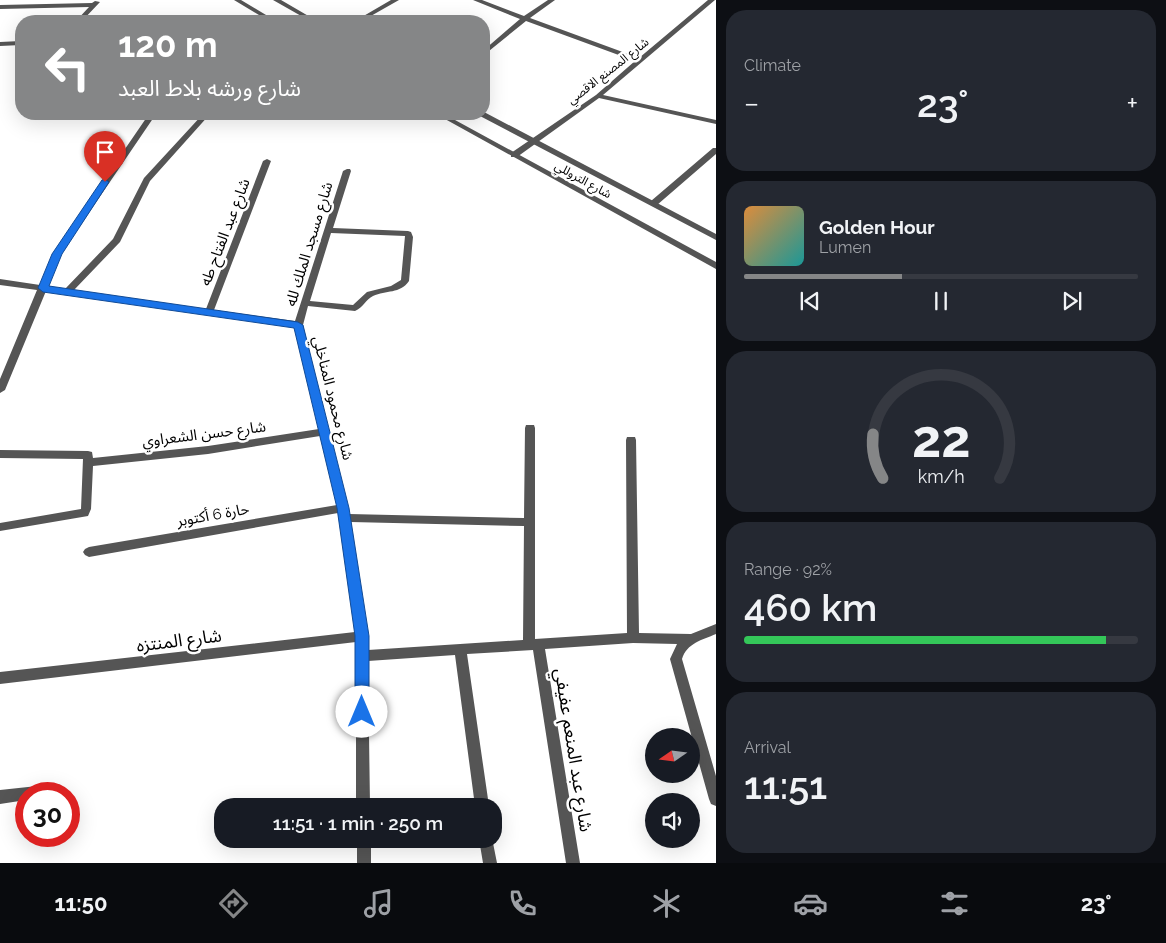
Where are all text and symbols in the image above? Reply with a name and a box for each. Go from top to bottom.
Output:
text: 120 m [118,24,218,65]
icon: left [35,35,100,100]
street label: شارع المصنع الاقصي [564,35,653,109]
text: Climate [744,56,801,75]
text: شارع ورشه بلاط العبد [118,75,301,101]
text: 23° [917,81,969,126]
text: − [744,87,759,120]
text: + [1126,87,1138,120]
pin [84,131,126,182]
icon: arrive [91,138,119,166]
street label: شارع التروللي [551,159,614,204]
street label: شارع عبد الفتاح طه [196,176,257,289]
street label: شارع مسجد الملك لله [282,179,339,309]
text: Golden Hour [819,216,935,238]
text: Lumen [819,238,871,257]
icon: previous [796,287,824,315]
icon: pause [927,287,955,315]
icon: next [1058,287,1086,315]
street label: شارع محمود المناخلي [306,334,357,463]
text: 22 [912,408,970,469]
street label: شارع حسن الشعراوي [141,417,268,454]
text: km/h [917,466,965,487]
street label: حارة 6 أكتوبر [174,500,251,530]
text: Range · 92% [744,560,832,579]
text: 460 km [744,585,877,630]
street label: شارع المنتزه [135,624,223,660]
street label: شارع عبد المنعم عفيفي [547,667,597,834]
position arrow [335,685,387,737]
north arrow [645,728,700,782]
map controls [645,728,700,848]
text: Arrival [744,738,791,757]
text: 11:51 [744,763,827,808]
speed limit sign: 30 [15,782,80,847]
button: sound [645,793,700,848]
text: 11:51 · 1 min · 250 m [273,812,443,834]
icon: directions [216,886,251,921]
icon: music [361,886,396,921]
icon: phone [505,886,540,921]
icon: climate [649,886,684,921]
icon: car [793,886,828,921]
icon: filters [937,886,972,921]
text: 11:50 [55,890,107,916]
text: 23° [1081,890,1111,916]

